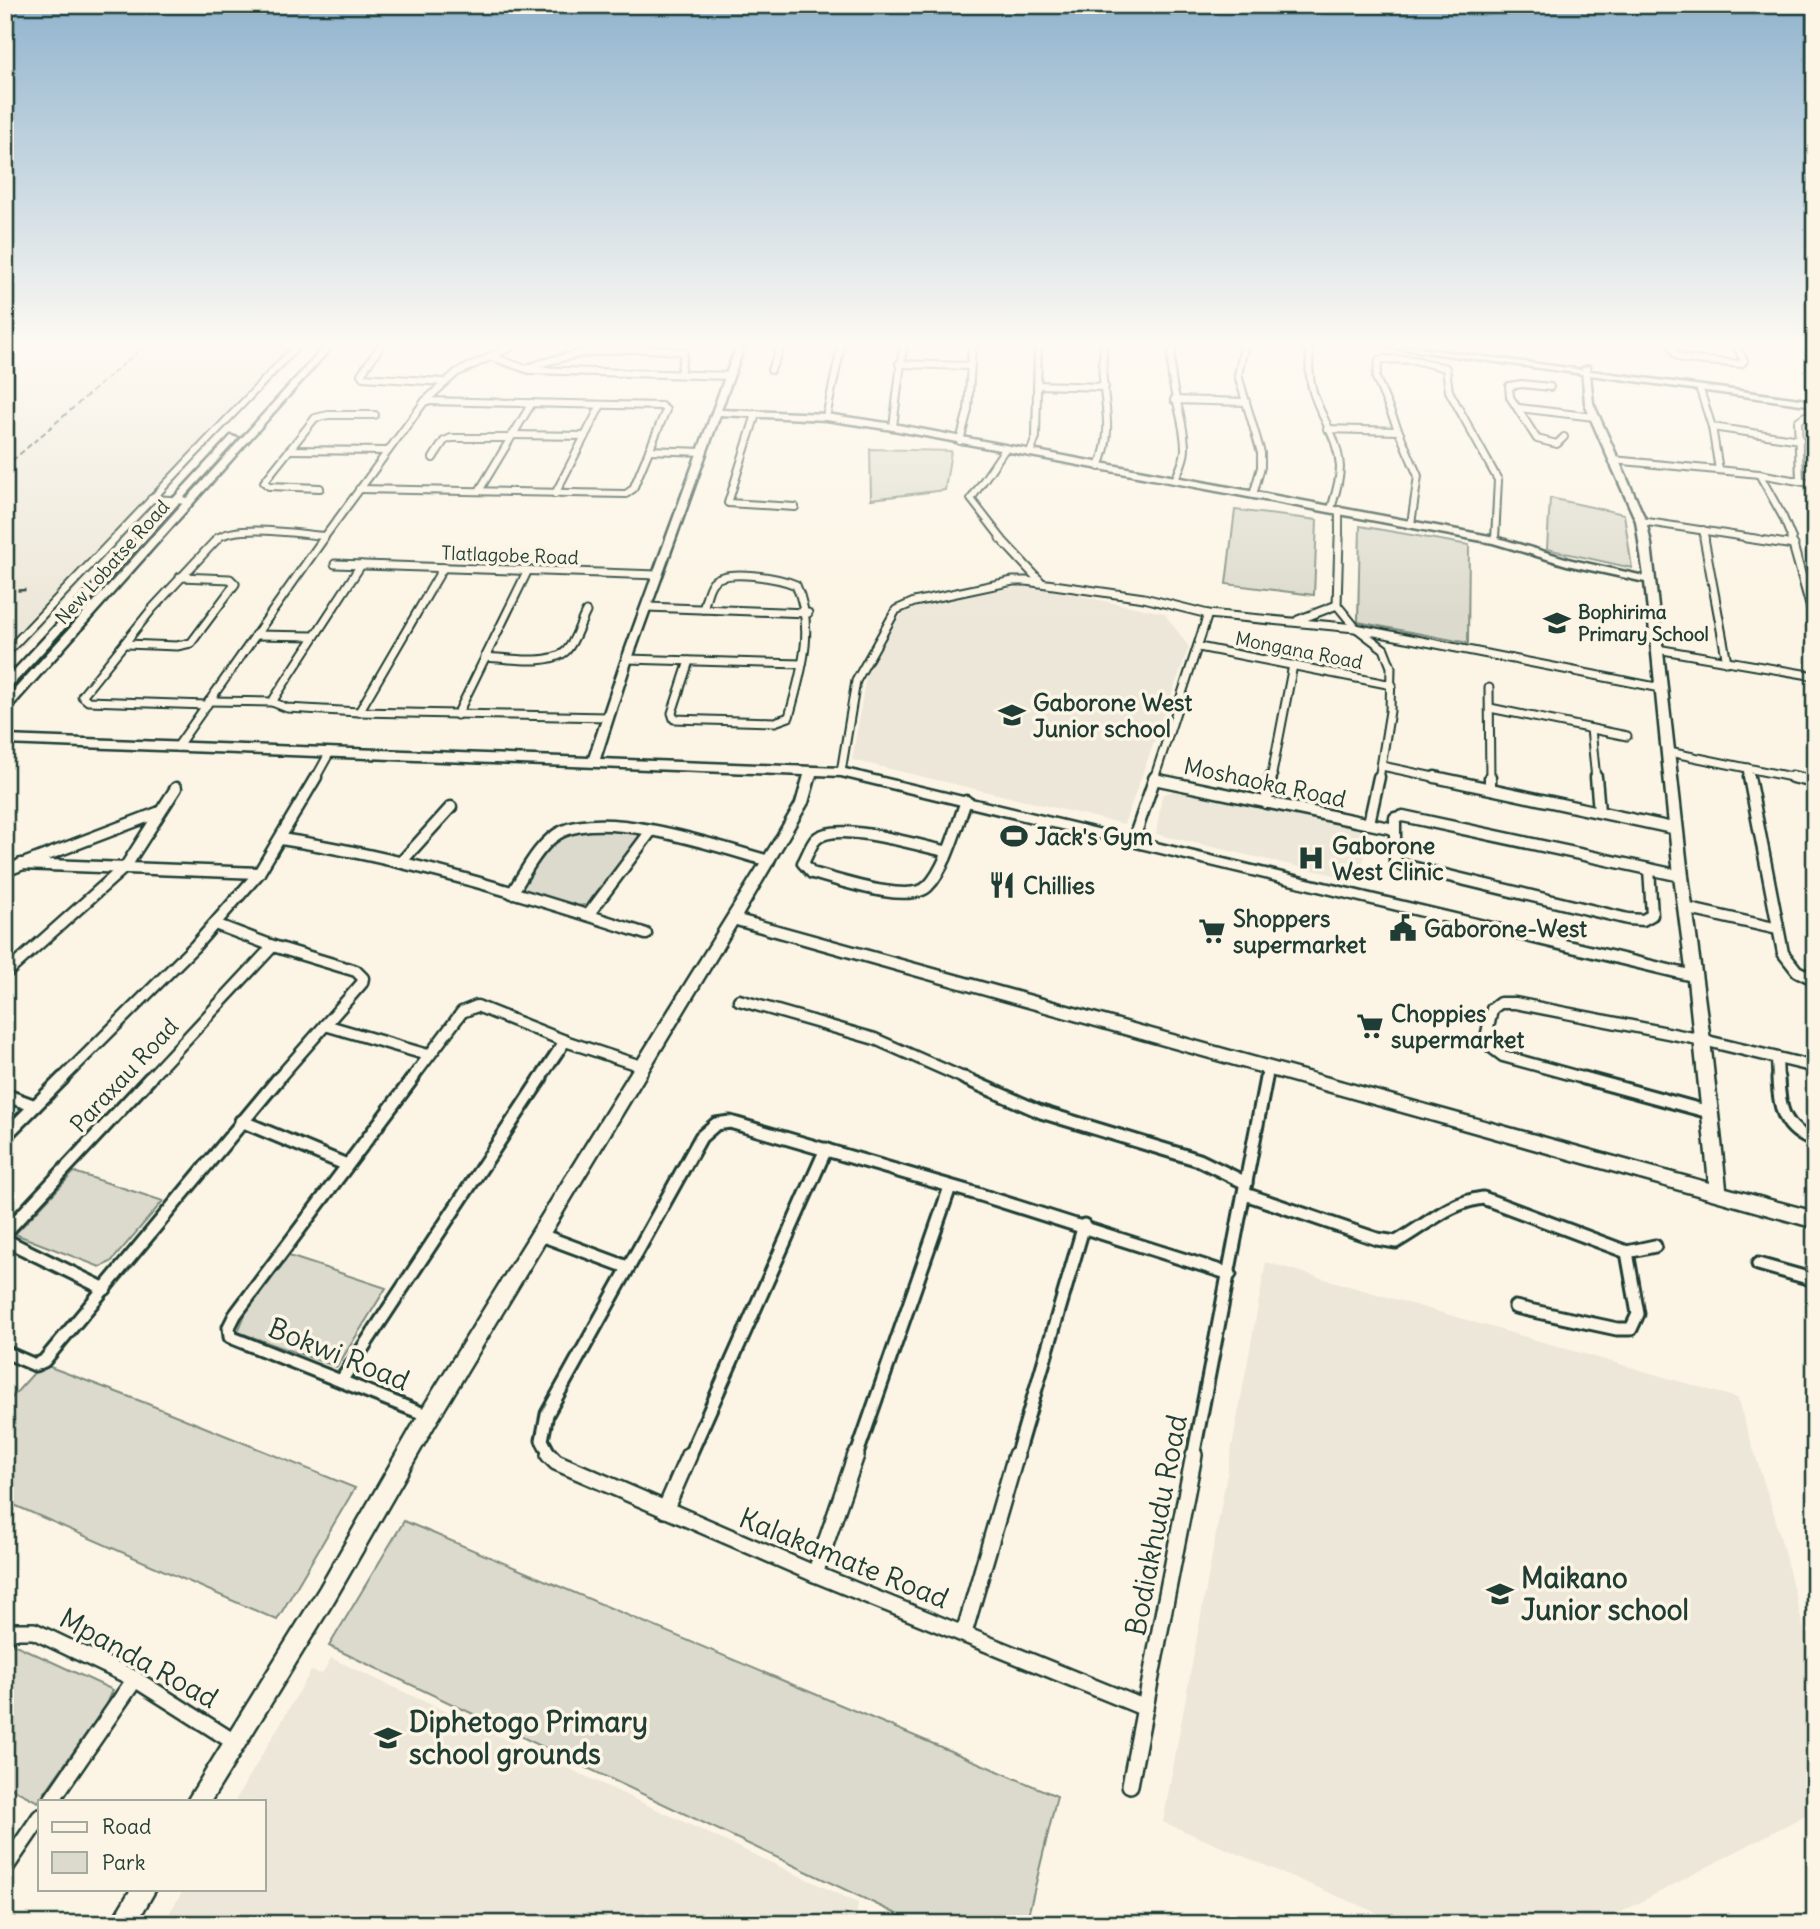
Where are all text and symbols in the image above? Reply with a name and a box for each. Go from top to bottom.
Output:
street label: New Lobatse Road [50,495,174,629]
street label: Tlatlagobe Road [441,541,579,569]
place label: Bophirima Primary School [1578,600,1709,646]
school or university icon: Bophirima Primary School [1542,608,1572,638]
street label: Mongana Road [1233,626,1365,674]
place label: Gaborone West Junior school [1033,688,1193,743]
school or university icon: Gaborone West Junior school [997,700,1027,730]
street label: Moshaoka Road [1181,751,1349,813]
sports icon: Jack's Gym [999,821,1029,851]
place label: Jack's Gym [1035,822,1153,851]
place label: Gaborone West Clinic [1332,831,1444,886]
hospital icon: Gaborone West Clinic [1296,843,1326,873]
restaurant icon: Chillies [987,870,1017,900]
place label: Chillies [1023,871,1095,900]
place label: Shoppers supermarket [1233,904,1366,959]
public building icon: Gaborone-West [1388,913,1418,943]
place label: Gaborone-West [1424,914,1587,943]
supermarket icon: Shoppers supermarket [1197,916,1227,946]
place label: Choppies supermarket [1391,999,1524,1054]
supermarket icon: Choppies supermarket [1355,1011,1385,1041]
street label: Paraxau Road [64,1012,184,1138]
street label: Bokwi Road [263,1309,415,1399]
street label: Bodiakhudu Road [1117,1411,1195,1639]
street label: Kalakamate Road [734,1500,954,1616]
place label: Maikano Junior school [1521,1560,1689,1628]
school or university icon: Maikano Junior school [1485,1579,1515,1609]
street label: Mpanda Road [53,1600,225,1716]
place label: Diphetogo Primary school grounds [409,1704,648,1772]
school or university icon: Diphetogo Primary school grounds [373,1723,403,1753]
legend [38,1800,266,1890]
text: Road [102,1813,151,1840]
text: Park [102,1849,145,1876]

